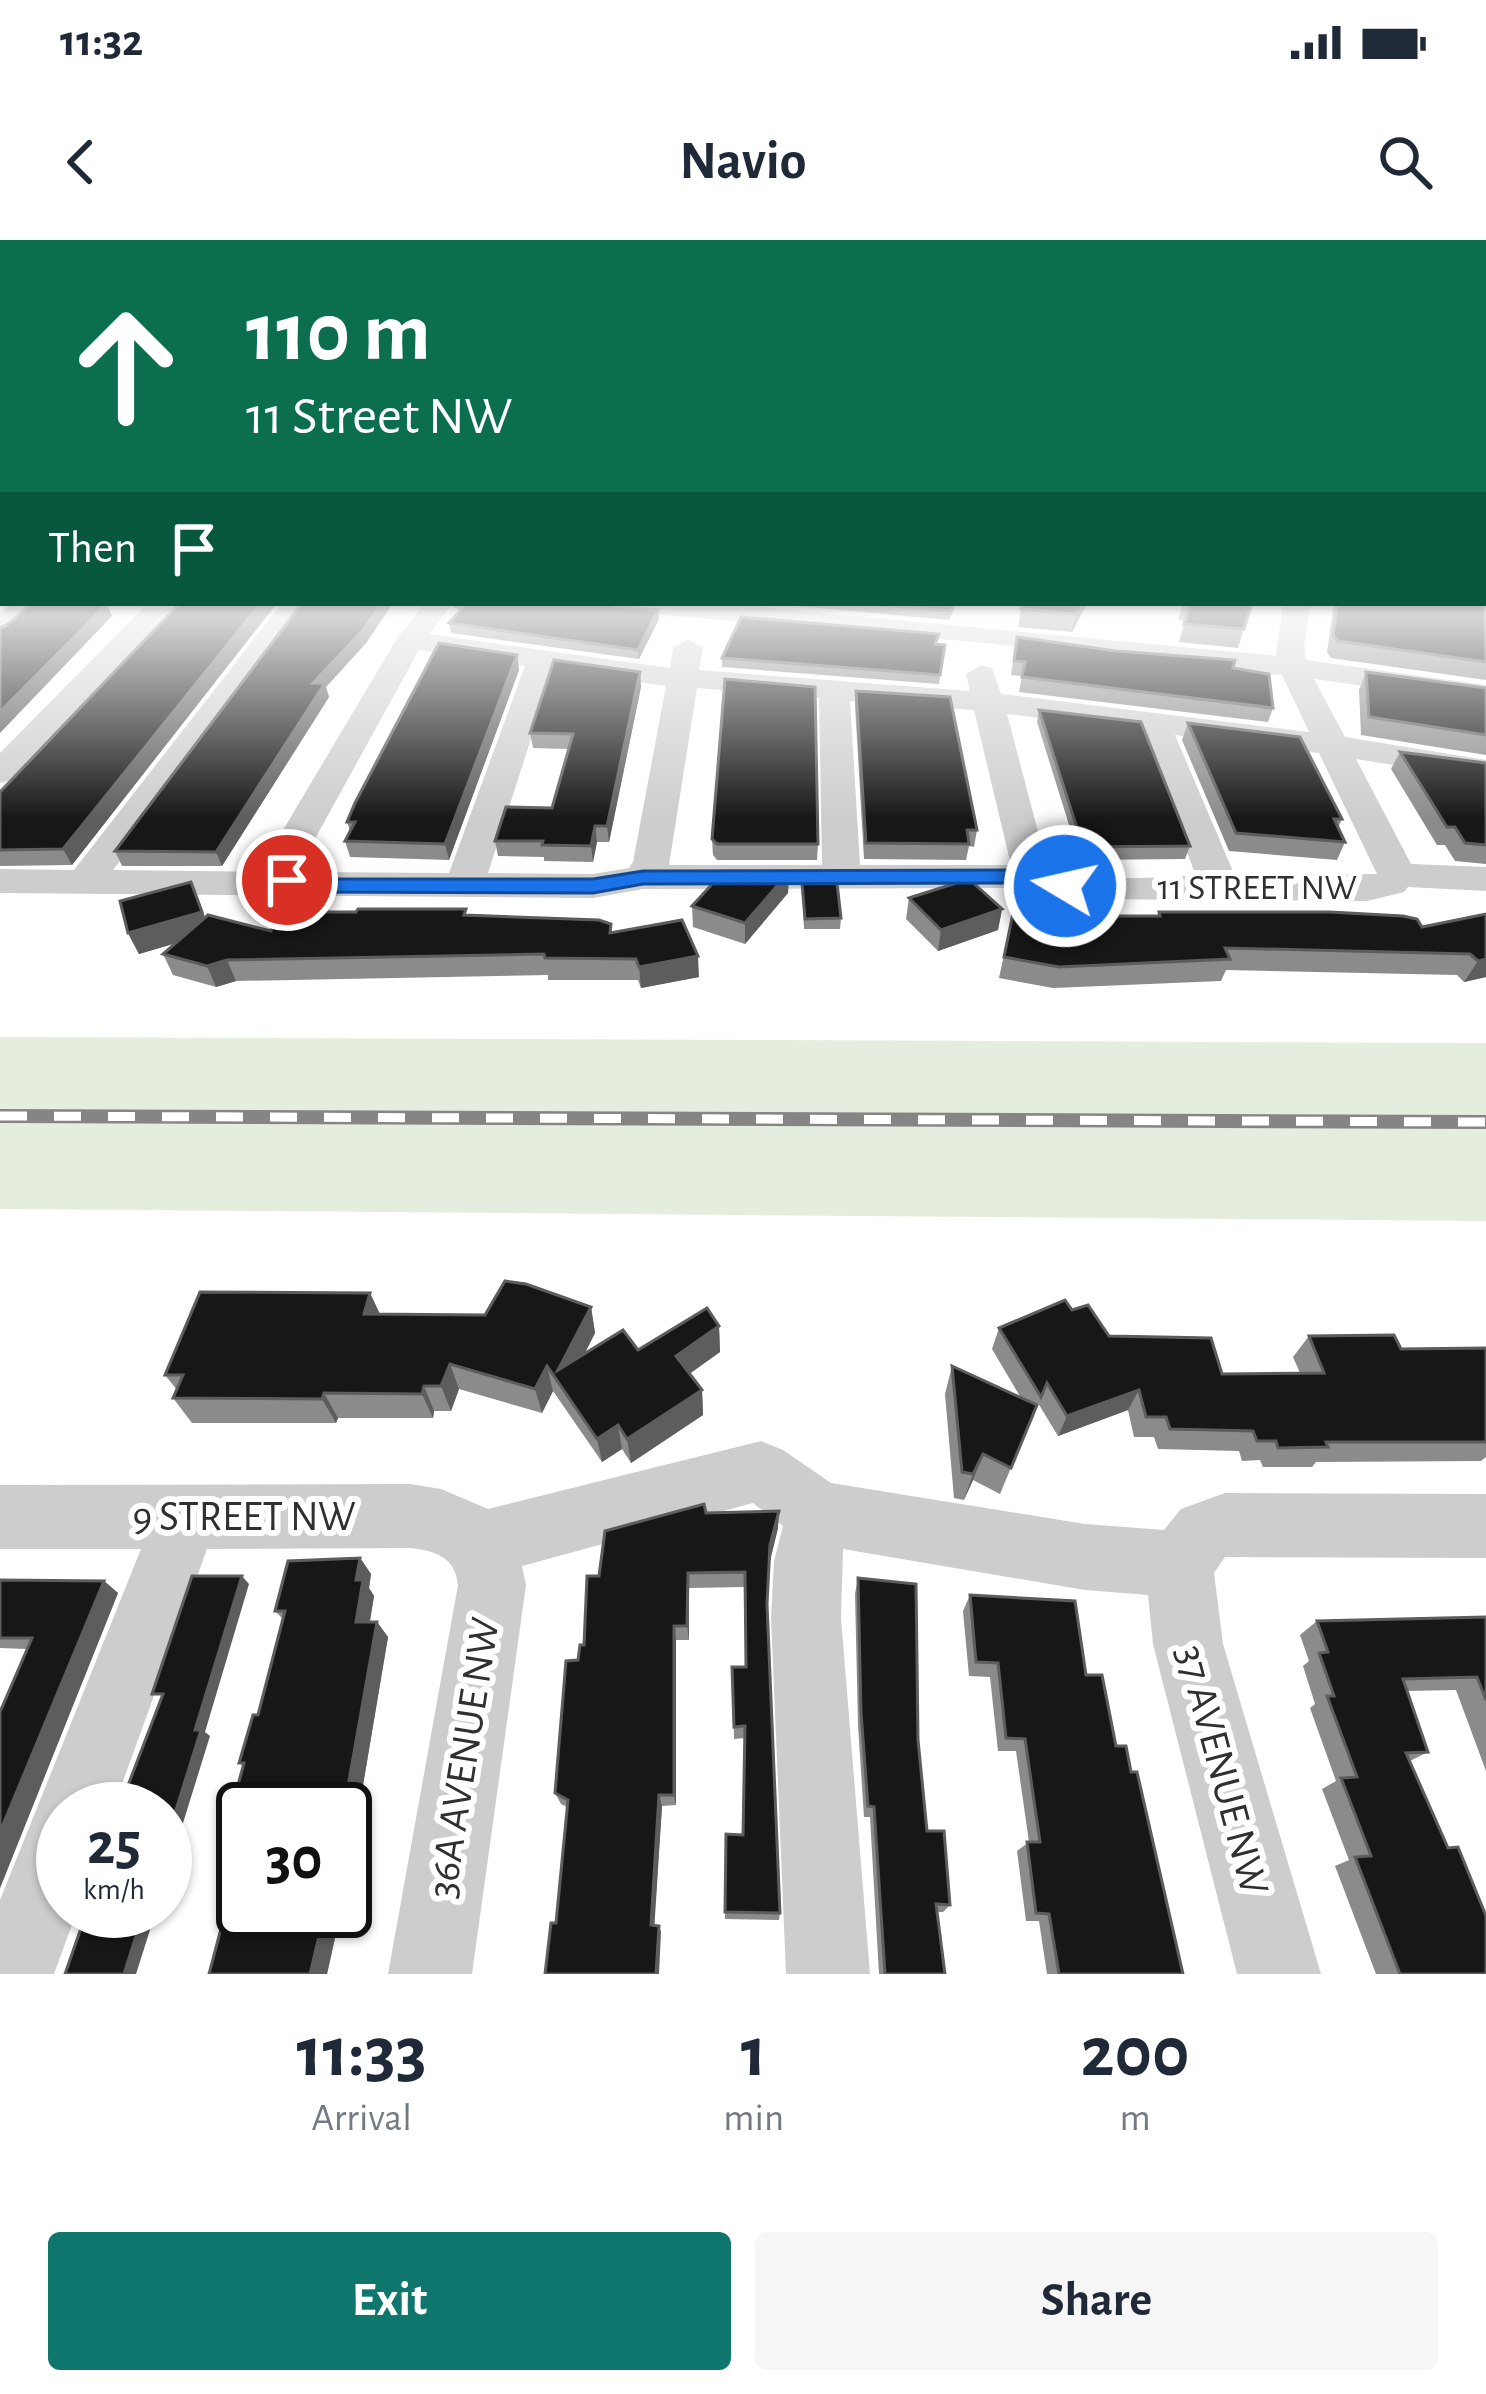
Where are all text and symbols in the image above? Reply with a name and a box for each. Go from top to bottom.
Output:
text: 11:32 [60,19,143,64]
icon: back [48,129,114,195]
icon: search [1372,129,1438,195]
text: Navio [679,135,807,189]
icon: ahead [48,288,204,444]
text: 110 m [246,292,431,376]
text: 11 Street NW [246,390,512,444]
icon: arrive [161,516,227,582]
text: Then [48,526,137,571]
position arrow [1002,823,1128,949]
pin [236,829,338,931]
icon: arrive [254,847,320,913]
street label: 11 STREET NW [1157,870,1357,906]
street label: 9 STREET NW [132,1496,356,1538]
street label: 36A AVENUE NW [421,1614,507,1901]
street label: 37 AVENUE NW [1168,1641,1276,1900]
speed limit sign: 30 [216,1782,372,1938]
text: 25 [87,1815,141,1875]
text: km/h [83,1875,145,1905]
text: 11:33 [296,2017,427,2089]
text: 1 [741,2017,767,2089]
text: 200 [1081,2017,1190,2089]
text: Arrival [312,2099,412,2138]
text: min [723,2099,784,2138]
text: m [1119,2099,1151,2138]
button: Exit [48,2232,731,2370]
button: Share [755,2232,1438,2370]

